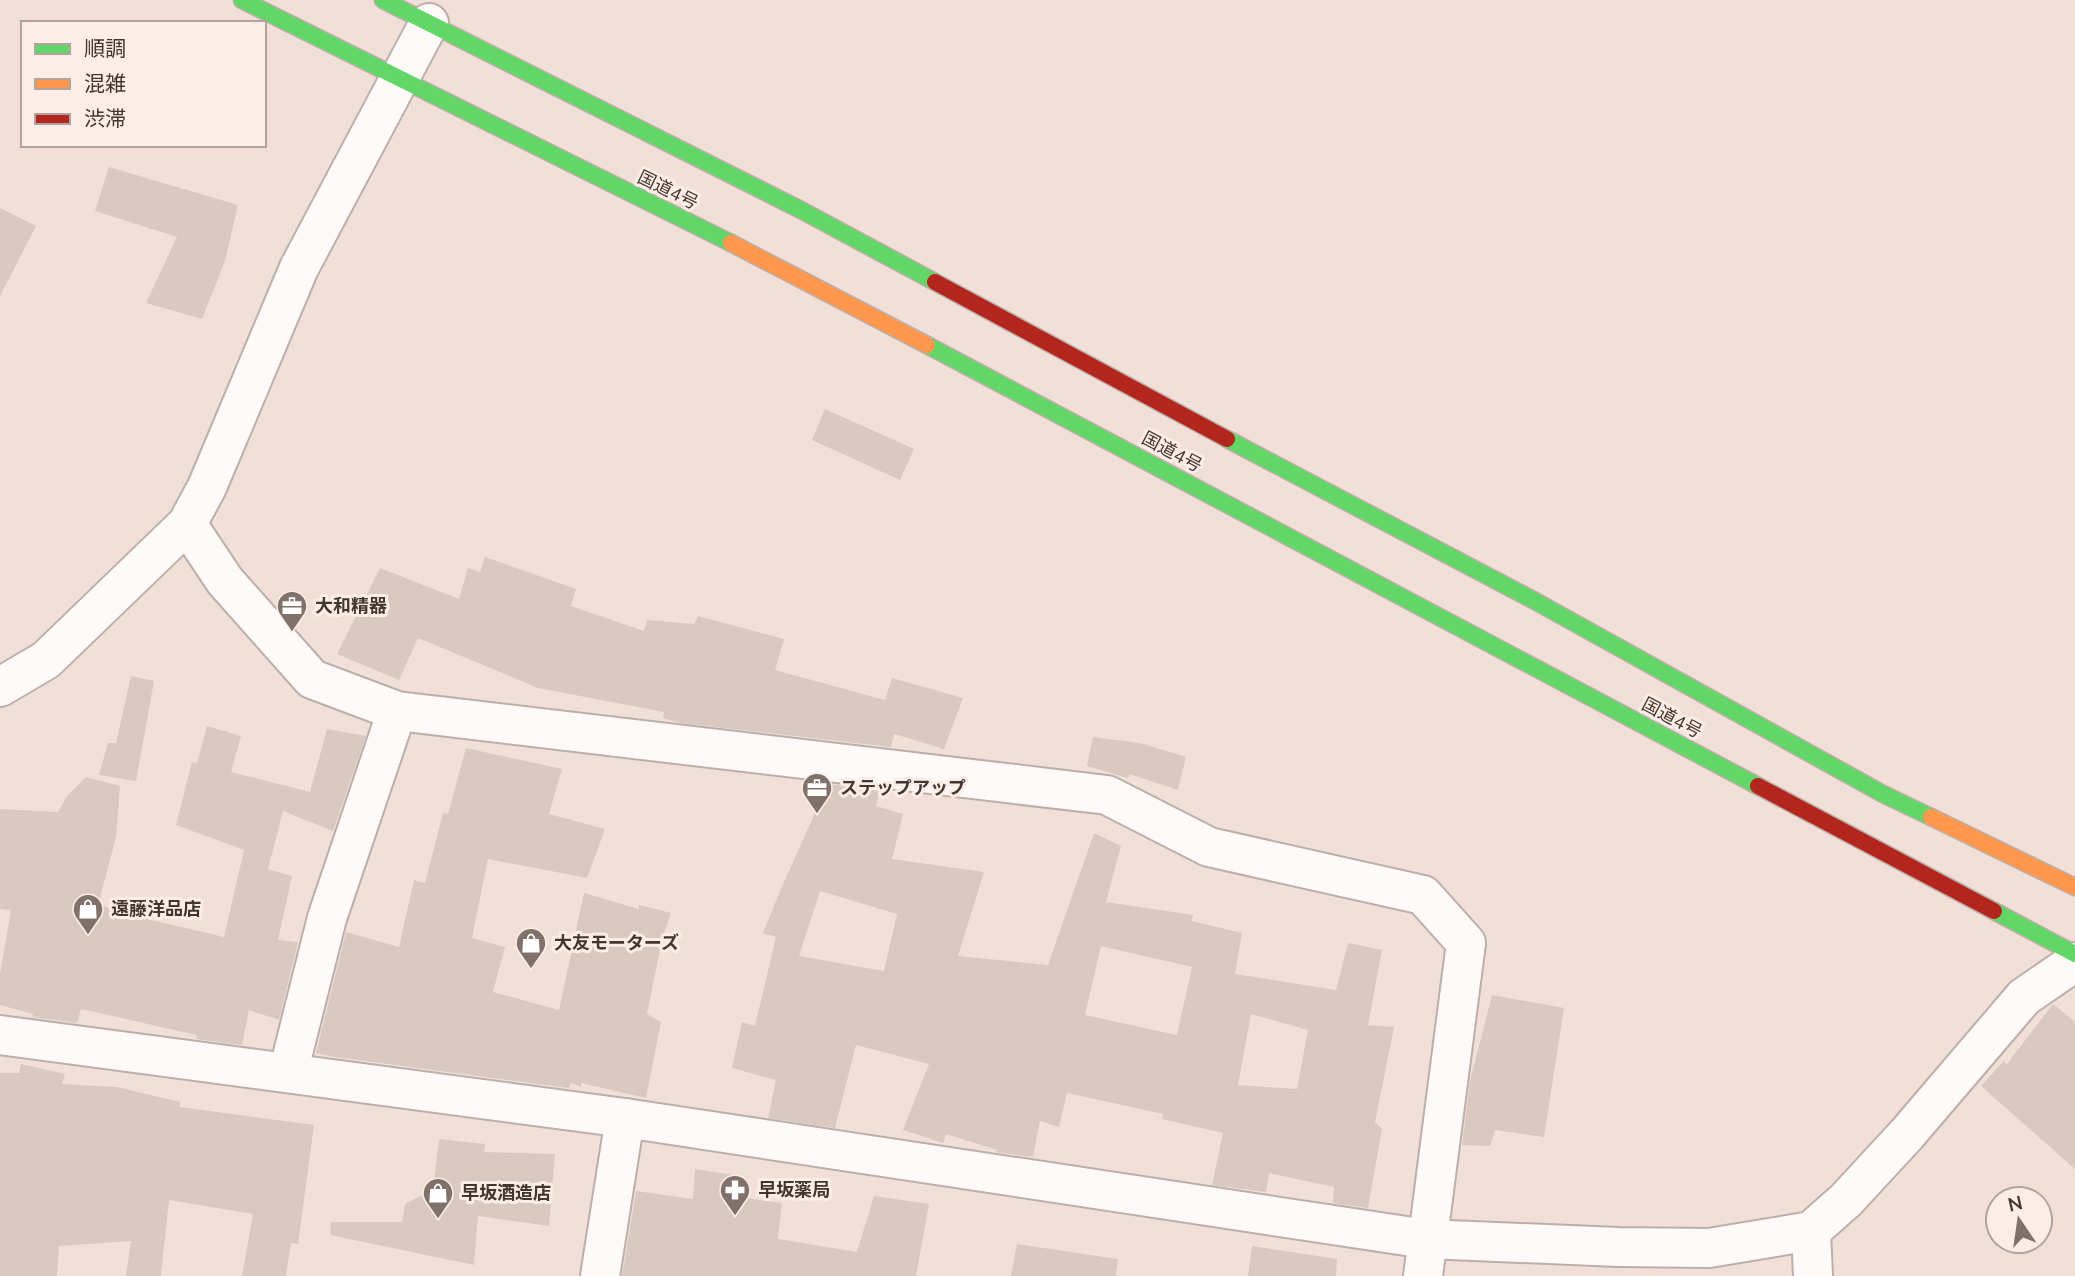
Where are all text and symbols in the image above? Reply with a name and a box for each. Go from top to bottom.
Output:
legend [21,21,266,147]
text: 順調 [84,35,126,63]
text: 混雑 [84,70,126,98]
text: 渋滞 [84,105,126,133]
street label: 国道4号 [634,165,702,215]
street label: 国道4号 [1138,426,1206,478]
office icon: 大和精器 [275,589,309,633]
place label: 大和精器 [315,594,387,618]
street label: 国道4号 [1638,692,1706,744]
office icon: ステップアップ [800,771,834,815]
place label: ステップアップ [840,776,966,800]
shop icon: 遠藤洋品店 [71,892,105,936]
place label: 遠藤洋品店 [111,897,201,921]
shop icon: 大友モーターズ [514,926,548,970]
place label: 大友モーターズ [554,931,679,955]
pharmacy icon: 早坂薬局 [718,1173,752,1217]
shop icon: 早坂酒造店 [421,1176,455,1220]
place label: 早坂薬局 [758,1178,830,1202]
place label: 早坂酒造店 [461,1181,551,1205]
north arrow [1984,1185,2054,1255]
text: N [2006,1190,2025,1219]

